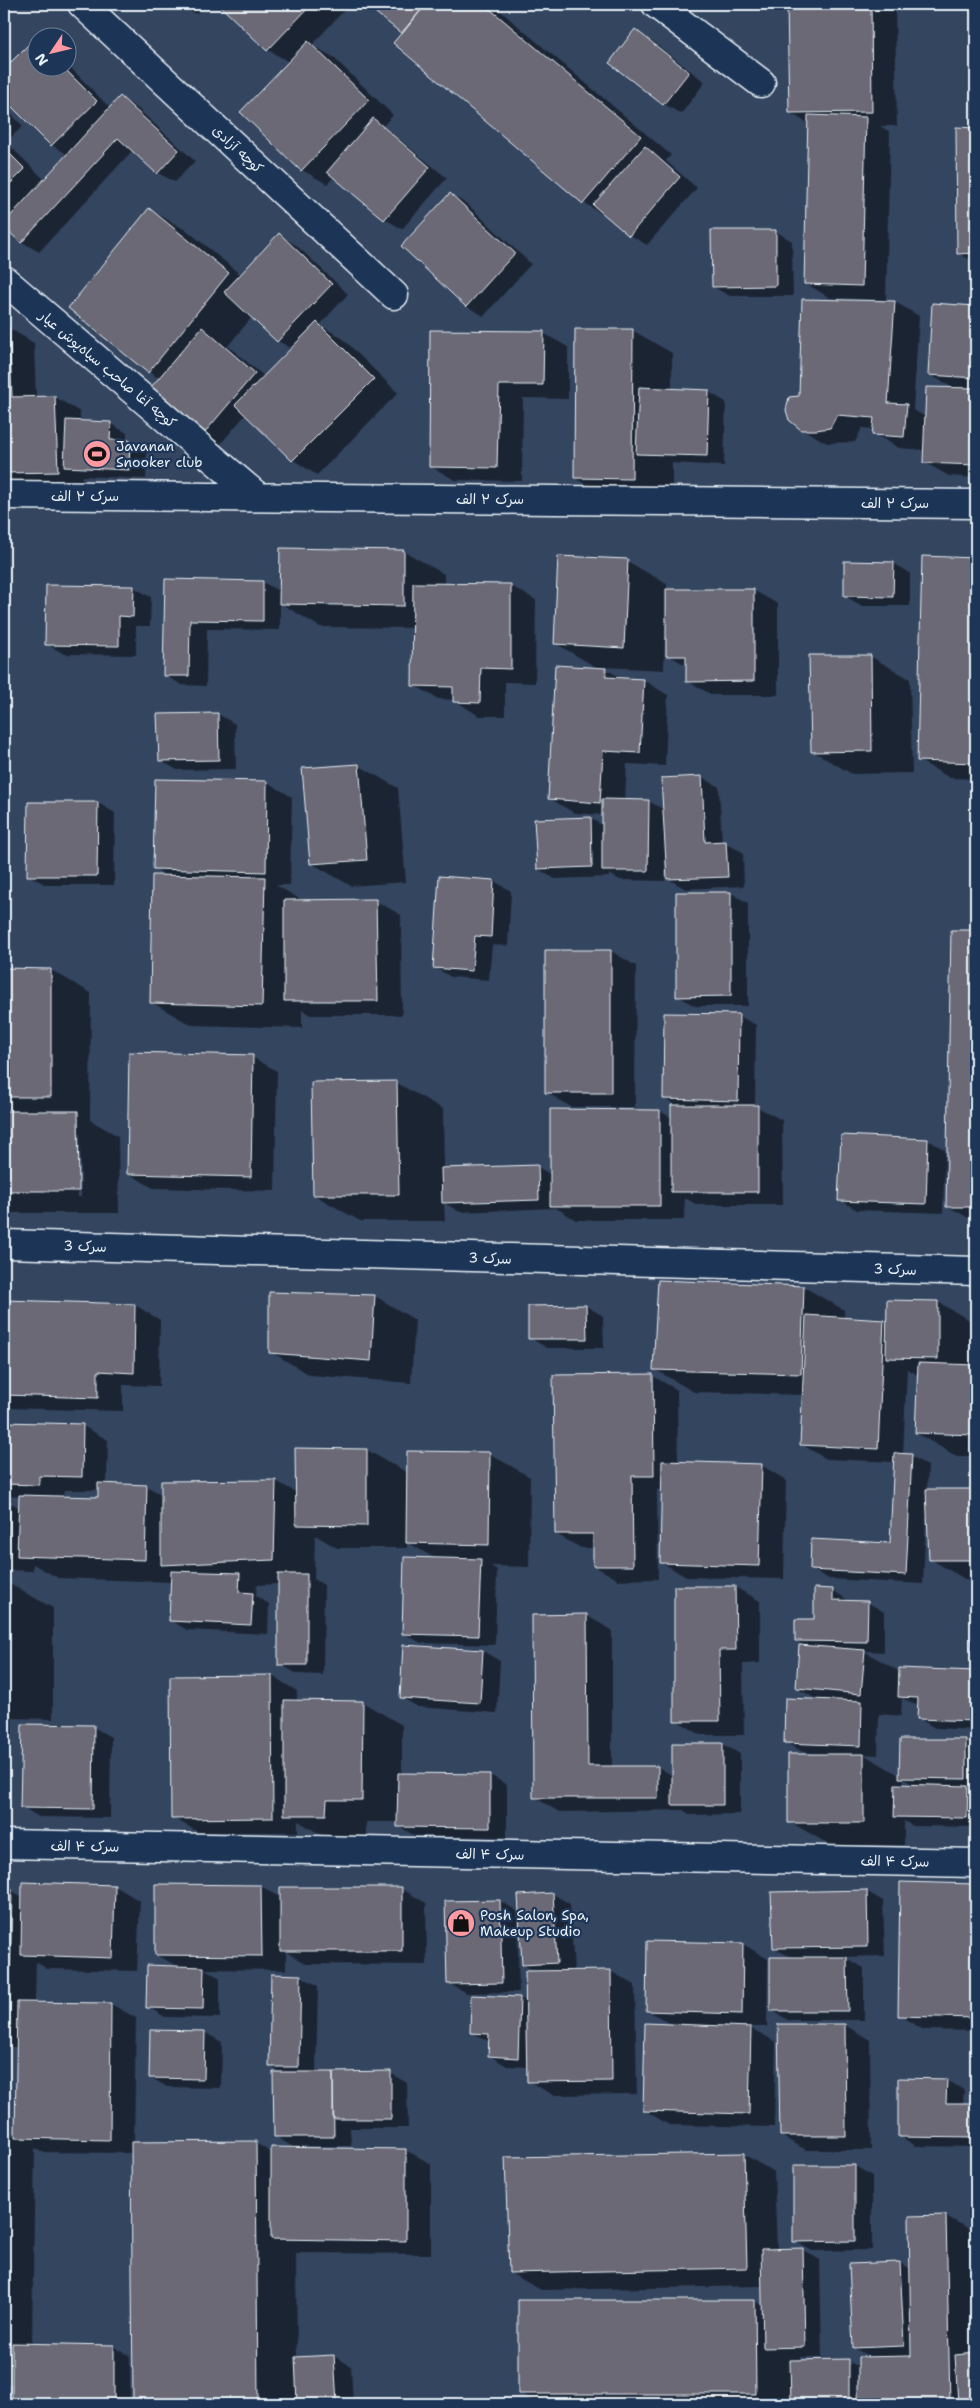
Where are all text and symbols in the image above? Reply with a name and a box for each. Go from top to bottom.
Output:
north arrow [28,28,78,78]
text: N [31,50,52,69]
street label: کوچه آزادی [208,121,267,178]
street label: کوچه آغا صاحب سیاه‌پوش عیار [34,306,180,432]
place label: Javanan Snooker club [116,437,203,471]
sports icon: Javanan Snooker club [82,439,112,469]
street label: سرک ۲ الف [51,487,119,505]
street label: سرک ۲ الف [456,490,524,508]
street label: سرک ۲ الف [861,494,929,512]
street label: سرک 3 [63,1236,107,1256]
street label: سرک 3 [468,1248,512,1268]
street label: سرک 3 [873,1259,917,1279]
street label: سرک ۴ الف [50,1836,120,1856]
street label: سرک ۴ الف [455,1844,525,1864]
street label: سرک ۴ الف [860,1851,930,1871]
place label: Posh Salon, Spa, Makeup Studio [480,1906,589,1940]
shop icon: Posh Salon, Spa, Makeup Studio [446,1908,476,1938]

